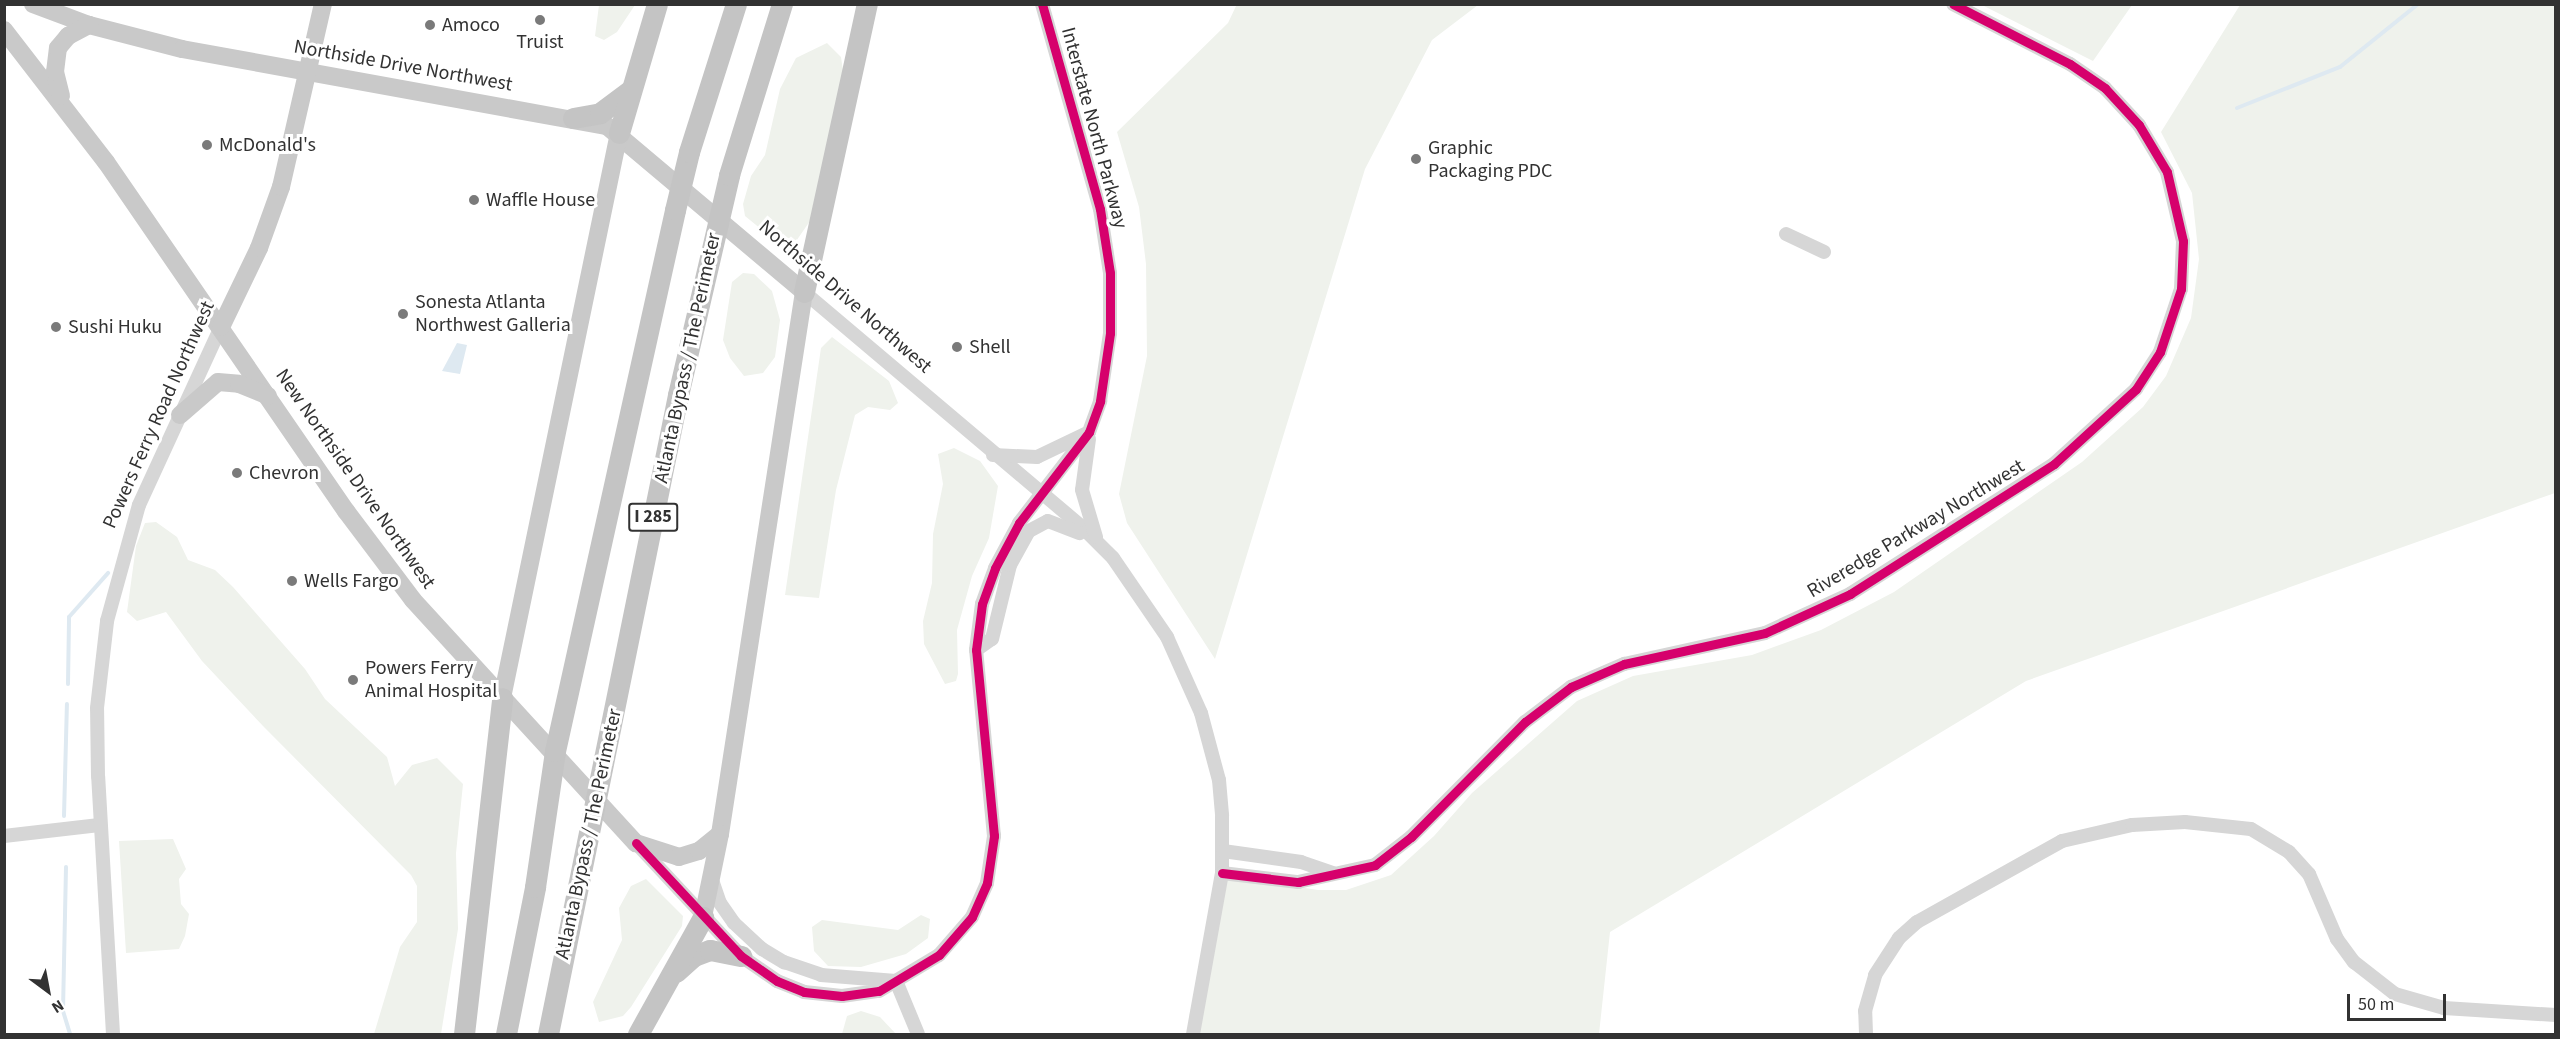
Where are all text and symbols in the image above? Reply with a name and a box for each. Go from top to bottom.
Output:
place label: Amoco [442,13,500,37]
marker: Truist [533,13,547,27]
marker: Amoco [423,18,437,32]
street label: Interstate North Parkway [1056,25,1132,231]
place label: Truist [516,30,564,54]
street label: Northside Drive Northwest [292,35,514,97]
place label: McDonald's [219,133,316,157]
place label: Graphic Packaging PDC [1428,136,1553,183]
marker: McDonald's [200,138,214,152]
marker: Graphic Packaging PDC [1409,152,1423,166]
place label: Waffle House [486,188,595,212]
marker: Waffle House [467,193,481,207]
street label: Northside Drive Northwest [754,215,936,379]
street label: Atlanta Bypass / The Perimeter [650,231,726,485]
place label: Sonesta Atlanta Northwest Galleria [415,290,571,337]
street label: Powers Ferry Road Northwest [98,297,220,533]
marker: Sonesta Atlanta Northwest Galleria [396,307,410,321]
place label: Sushi Huku [68,315,162,339]
marker: Sushi Huku [49,320,63,334]
place label: Shell [969,335,1011,359]
marker: Shell [950,340,964,354]
street label: New Northside Drive Northwest [270,365,440,593]
street label: Riveredge Parkway Northwest [1803,455,2029,603]
place label: Chevron [249,461,319,485]
marker: Chevron [230,466,244,480]
road number: I 285 [628,502,678,532]
place label: Wells Fargo [304,569,399,593]
marker: Wells Fargo [285,574,299,588]
place label: Powers Ferry Animal Hospital [365,656,497,703]
marker: Powers Ferry Animal Hospital [346,673,360,687]
street label: Atlanta Bypass / The Perimeter [551,707,627,961]
north arrow [18,961,78,1021]
scale bar [2350,982,2449,1020]
text: 50 m [2358,992,2394,1017]
text: N [47,994,68,1018]

